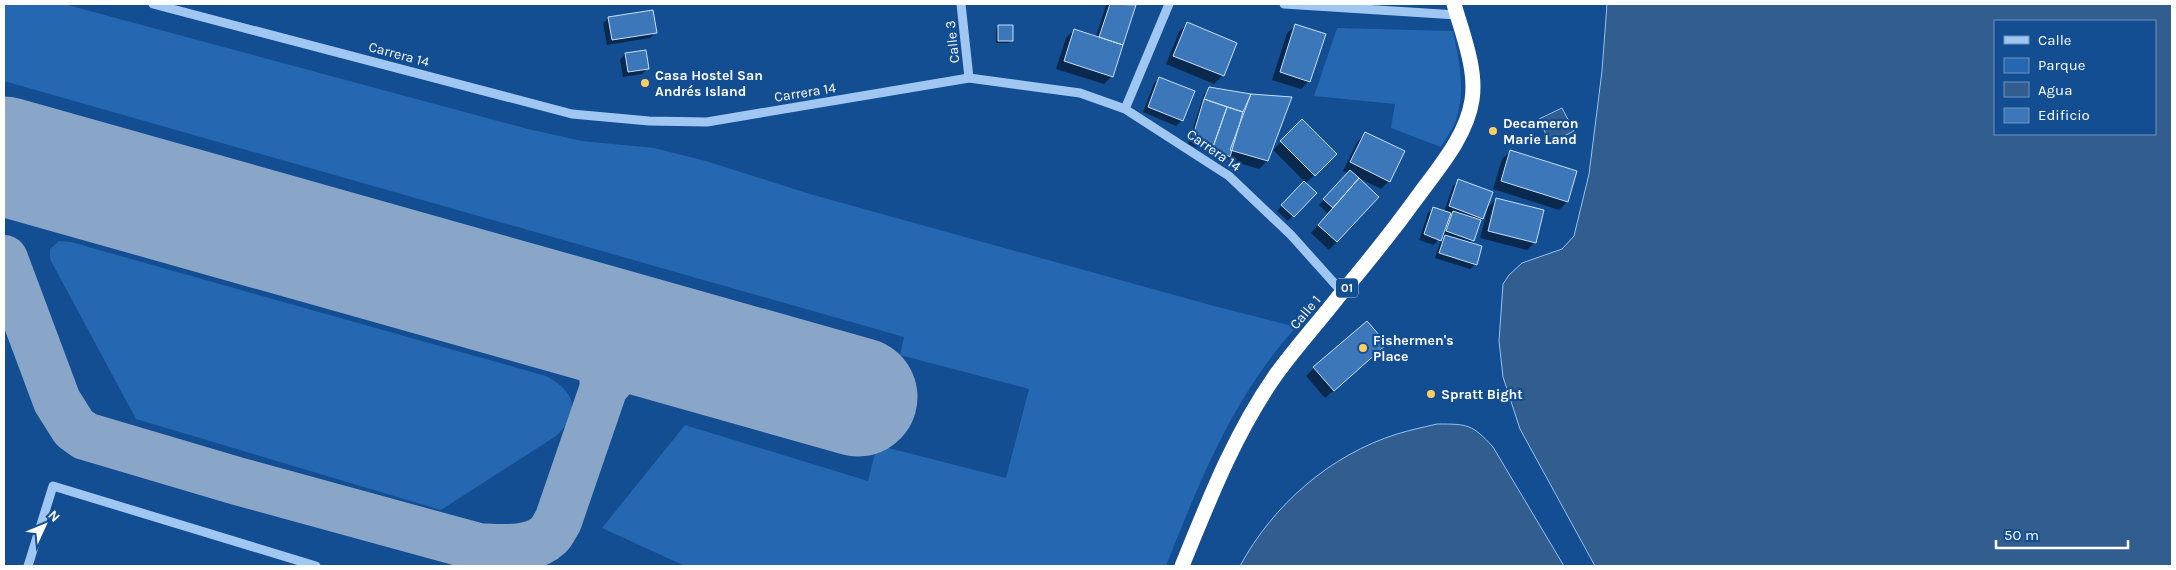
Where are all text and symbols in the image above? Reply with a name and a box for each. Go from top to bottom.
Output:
street label: Calle 3 [942,20,963,64]
legend [1994,20,2156,135]
text: Calle [2038,31,2072,49]
street label: Carrera 14 [367,38,431,71]
text: Parque [2038,56,2086,74]
place label: Casa Hostel San Andrés Island [655,67,763,100]
marker: Casa Hostel San Andrés Island [639,77,651,89]
street label: Carrera 14 [773,79,837,106]
text: Agua [2038,81,2072,99]
text: Edificio [2038,106,2090,124]
place label: Decameron Marie Land [1503,115,1578,148]
marker: Decameron Marie Land [1487,125,1499,137]
street label: Carrera 14 [1183,126,1244,175]
road number: 01 [1336,278,1358,298]
street label: Calle 1 [1286,292,1325,333]
place label: Fishermen's Place [1373,332,1454,365]
marker: Fishermen's Place [1357,342,1369,354]
place label: Spratt Bight [1441,386,1523,403]
marker: Spratt Bight [1425,388,1437,400]
north arrow [20,500,70,550]
text: N [44,507,64,526]
scale bar [1996,518,2128,550]
text: 50 m [2004,526,2039,544]

